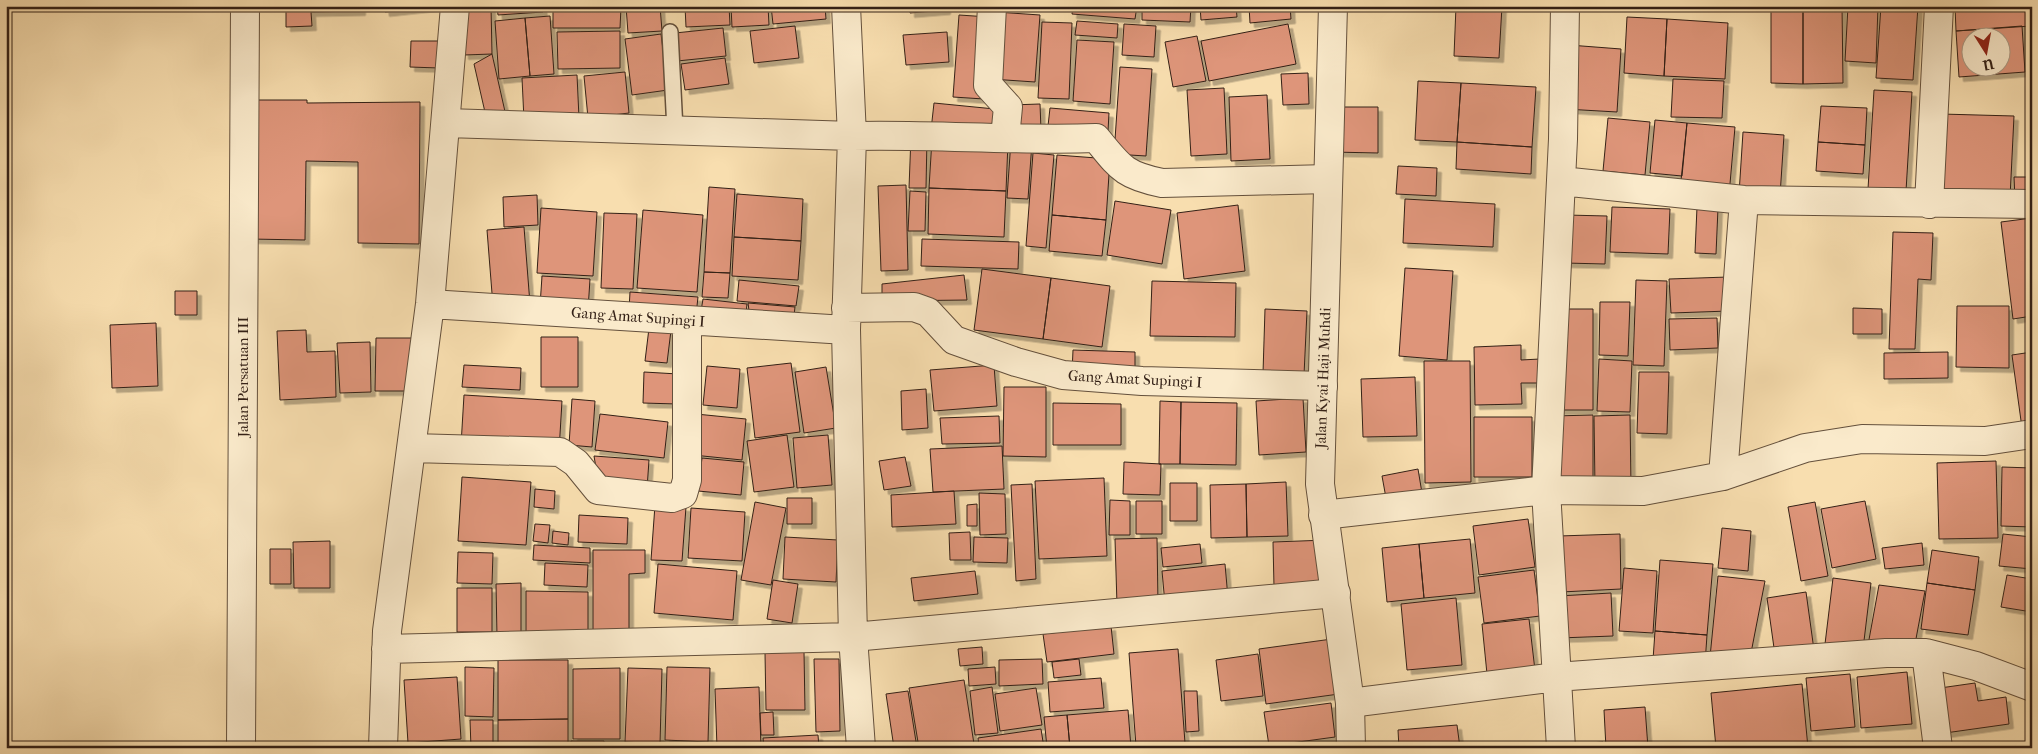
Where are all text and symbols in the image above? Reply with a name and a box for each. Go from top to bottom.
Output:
north arrow [1960,28,2010,78]
text: U [1981,55,1996,74]
street label: Gang Amat Supingi I [570,303,706,331]
street label: Jalan Kyai Haji Muhdi [1312,306,1334,450]
street label: Jalan Persatuan III [234,317,252,438]
street label: Gang Amat Supingi I [1068,367,1203,392]

